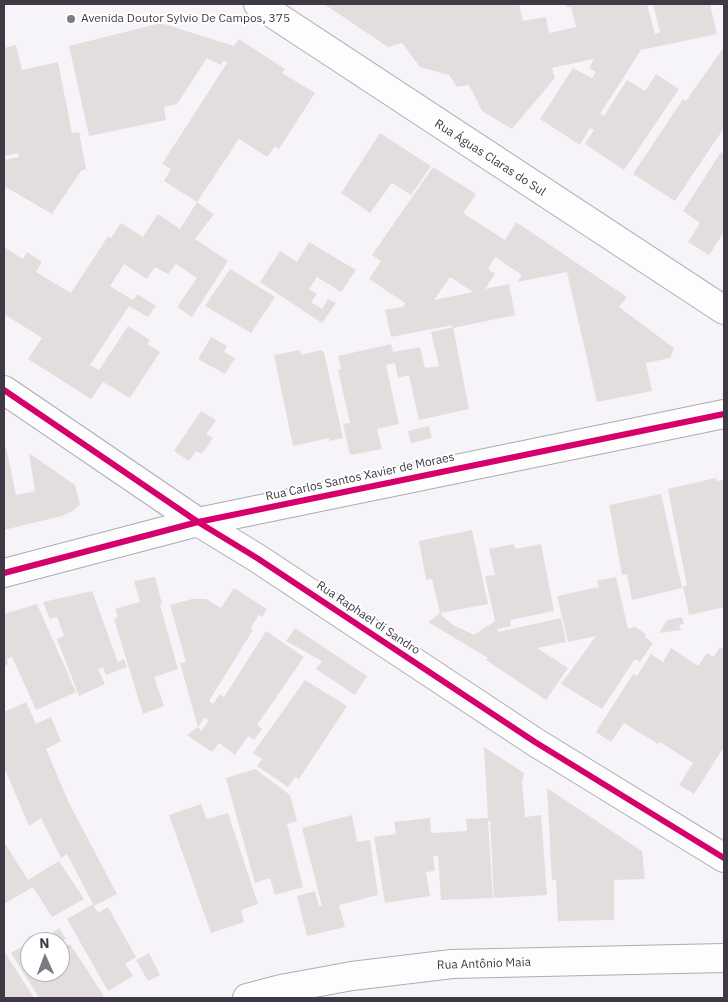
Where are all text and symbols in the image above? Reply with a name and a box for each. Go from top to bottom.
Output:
place label: Avenida Doutor Sylvio De Campos, 375 [81,12,290,26]
marker: Avenida Doutor Sylvio De Campos, 375 [65,13,77,25]
street label: Rua Águas Claras do Sul [432,117,548,199]
street label: Rua Carlos Santos Xavier de Moraes [264,450,456,504]
street label: Rua Raphael di Sandro [314,578,422,658]
north arrow [20,932,70,982]
text: N [39,934,50,952]
street label: Rua Antônio Maia [437,955,531,973]

